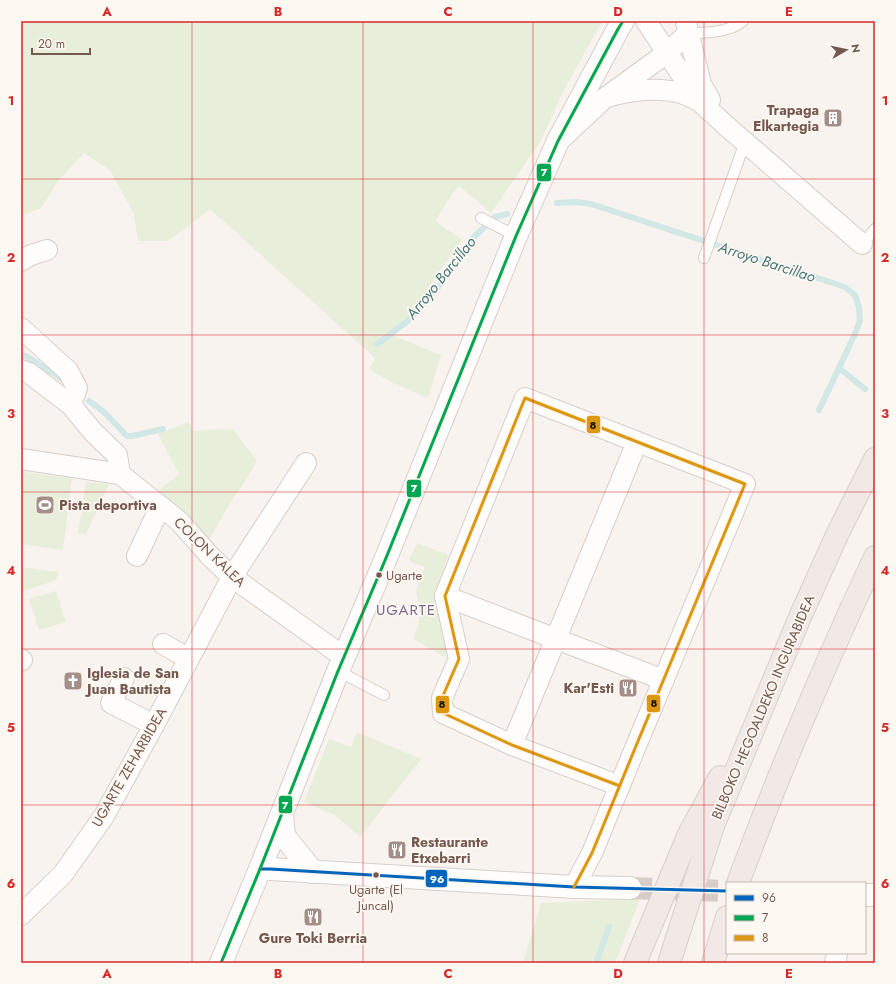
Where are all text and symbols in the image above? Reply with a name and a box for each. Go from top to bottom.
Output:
text: A [101,2,112,21]
text: B [274,2,283,21]
text: C [443,2,453,21]
text: D [613,2,623,21]
text: E [785,2,793,21]
scale bar [32,30,90,56]
north arrow [826,30,866,70]
text: 20 m [38,35,65,53]
text: N [847,43,864,54]
text: 1 [8,91,14,110]
text: 1 [882,91,888,110]
place label: Trapaga Elkartegia [753,100,819,136]
building icon: Trapaga Elkartegia [822,107,844,129]
line badge: 7 [536,163,552,182]
text: 7 [541,164,548,180]
water label: Arroyo Barcillao [400,232,481,325]
water label: Arroyo Barcillao [715,236,818,288]
text: 2 [7,248,15,267]
text: 2 [881,248,889,267]
text: 3 [7,404,15,423]
text: 3 [881,404,889,423]
line badge: 8 [586,415,601,434]
text: 8 [590,417,597,433]
line badge: 7 [406,479,422,498]
text: 7 [411,480,418,496]
sports icon: Pista deportiva [34,494,56,516]
place label: Pista deportiva [59,495,157,515]
street label: COLON KALEA [170,512,251,592]
text: 4 [6,561,16,580]
text: 4 [880,561,890,580]
place label: Ugarte [386,566,422,585]
marker: Ugarte [374,570,384,580]
street label: BILBOKO HEGOALDEKO INGURABIDEA [707,591,820,822]
district label: UGARTE [376,599,436,621]
place label: Iglesia de San Juan Bautista [84,663,179,699]
church icon: Iglesia de San Juan Bautista [62,670,84,692]
restaurant icon: Kar'Esti [617,677,639,699]
place label: Kar'Esti [563,678,614,698]
line badge: 8 [646,694,661,713]
line badge: 8 [435,695,450,714]
text: 8 [651,695,658,711]
text: 8 [439,696,446,712]
street label: UGARTE ZEHARBIDEA [87,703,172,830]
text: 5 [7,718,15,737]
text: 5 [881,718,889,737]
line badge: 7 [278,795,293,814]
text: 7 [282,797,289,813]
place label: Restaurante Etxebarri [411,832,488,868]
restaurant icon: Restaurante Etxebarri [386,839,408,861]
line badge: 96 [425,869,448,888]
marker: Ugarte (El Juncal) [371,870,381,880]
text: 96 [430,871,444,887]
text: 6 [7,874,16,893]
text: 6 [881,874,890,893]
place label: Ugarte (El Juncal) [349,880,403,915]
legend [726,882,866,954]
text: 96 [762,889,776,907]
restaurant icon: Gure Toki Berria [302,906,324,928]
text: 7 [762,909,769,927]
place label: Gure Toki Berria [259,928,367,948]
text: 8 [762,929,769,947]
text: A [101,964,112,983]
text: B [274,964,283,983]
text: C [443,964,453,983]
text: D [613,964,623,983]
text: E [785,964,793,983]

